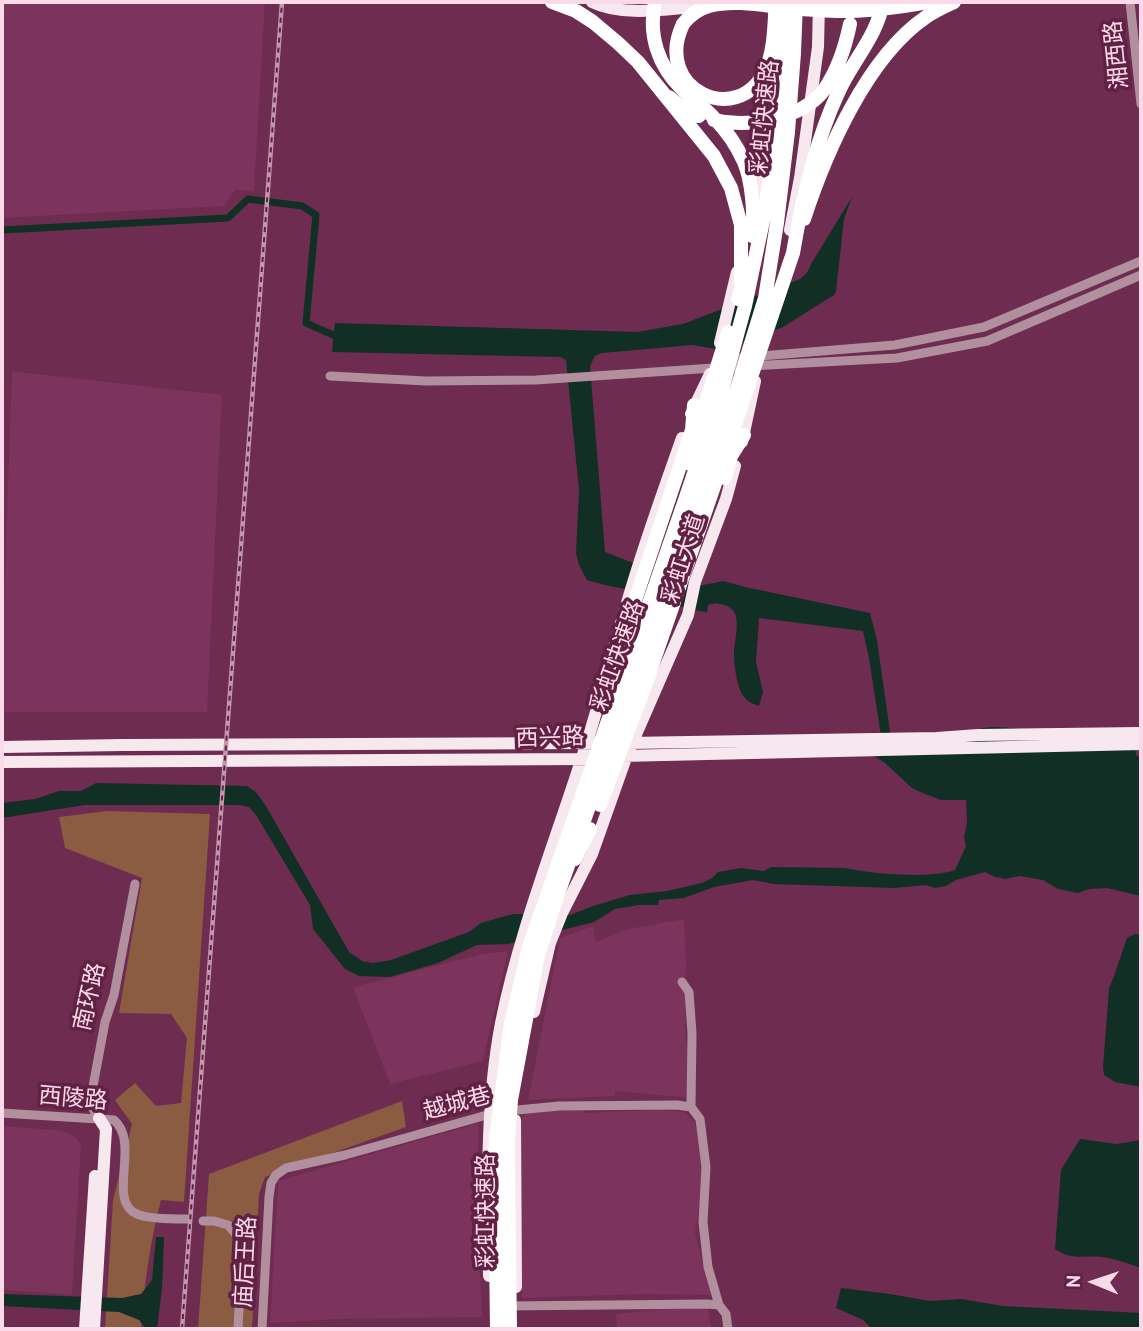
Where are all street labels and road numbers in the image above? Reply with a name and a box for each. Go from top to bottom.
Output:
street label: 湘西路 [1100,19,1134,91]
street label: 彩虹快速路 [745,58,785,176]
street label: 彩虹大道 [657,511,711,607]
street label: 彩虹快速路 [585,597,651,715]
street label: 西兴路 [515,723,585,753]
street label: 南环路 [69,960,111,1034]
street label: 西陵路 [37,1082,109,1116]
street label: 越城巷 [420,1082,494,1126]
street label: 彩虹快速路 [472,1154,500,1268]
street label: 庙后王路 [230,1215,262,1309]

